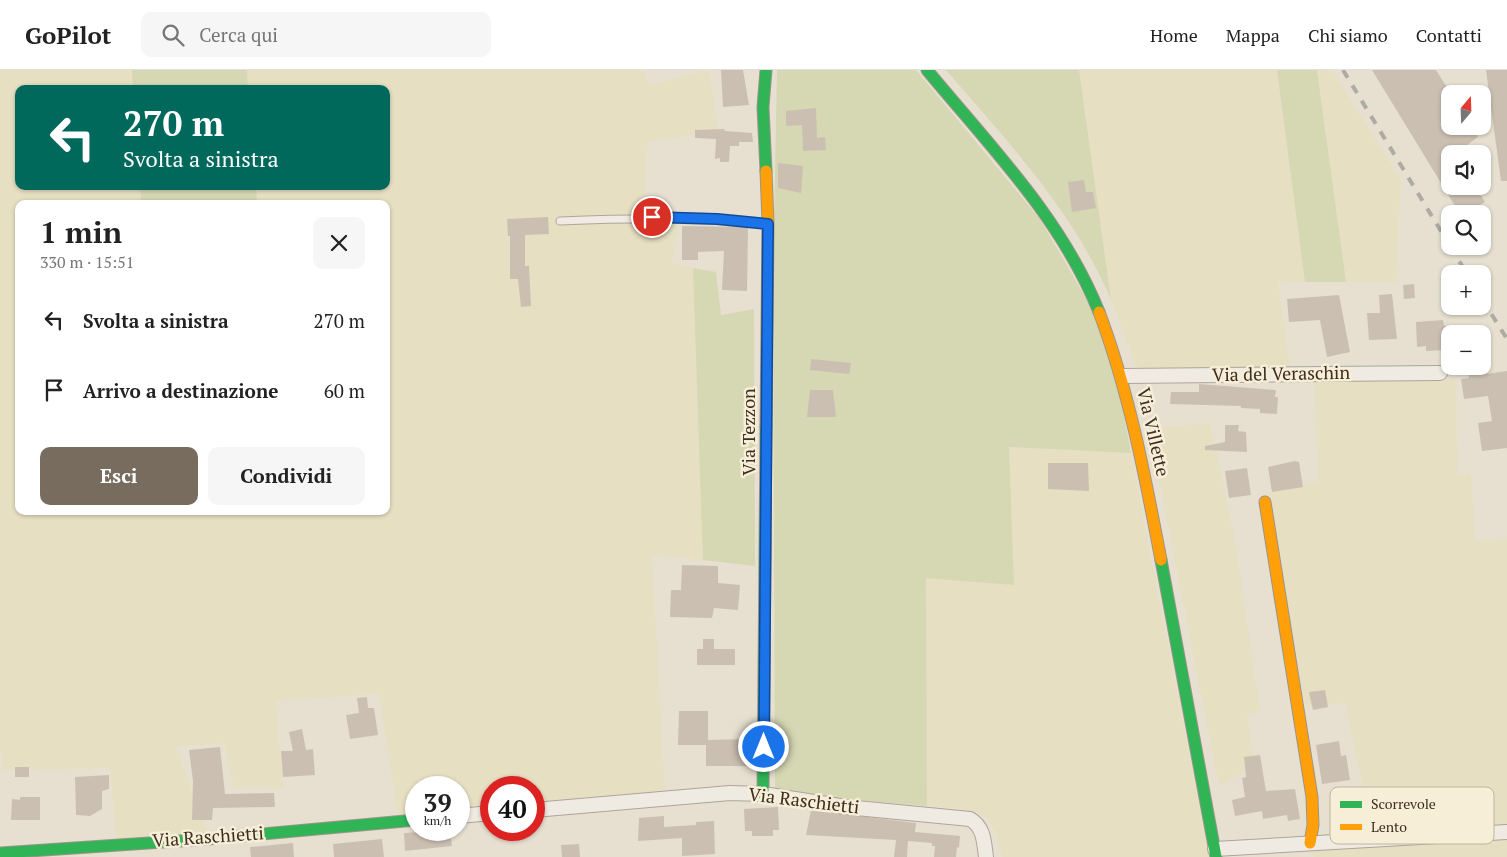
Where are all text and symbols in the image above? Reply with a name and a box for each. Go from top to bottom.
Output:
search box [141,12,491,57]
text: GoPilot [25,19,111,51]
icon: search [159,21,187,49]
text: Cerca qui [199,22,278,47]
text: Home [1150,23,1198,47]
text: Mappa [1226,23,1280,47]
text: Chi siamo [1308,23,1388,47]
text: Contatti [1416,23,1482,47]
north arrow [1441,85,1491,135]
map controls [1441,85,1491,375]
text: 270 m [123,100,224,146]
icon: left [40,105,105,170]
text: Svolta a sinistra [123,144,279,173]
button: sound [1441,145,1491,195]
pin [631,196,673,238]
icon: arrive [638,203,666,231]
button: search [1441,205,1491,255]
text: 1 min [40,212,122,252]
button: close [313,217,365,269]
text: 330 m · 15:51 [40,251,134,273]
button: + [1441,265,1491,315]
icon: left [40,306,68,334]
text: Svolta a sinistra [83,308,229,333]
text: 270 m [314,308,365,333]
button: − [1441,325,1491,375]
street label: Via del Veraschin [1212,360,1351,386]
icon: arrive [40,376,68,404]
text: Arrivo a destinazione [83,378,278,403]
text: 60 m [324,378,365,403]
street label: Via Villette [1132,385,1176,479]
street label: Via Tezzon [736,388,760,476]
button: Esci [40,447,198,505]
button: Condividi [208,447,365,505]
position arrow [737,720,789,772]
speed limit sign: 40 [480,776,545,841]
street label: Via Raschietti [747,781,861,819]
text: 39 [423,786,452,819]
legend [1330,787,1494,844]
text: Scorrevole [1371,794,1436,813]
text: km/h [424,813,451,828]
text: Lento [1371,817,1407,836]
street label: Via Raschietti [151,820,264,852]

